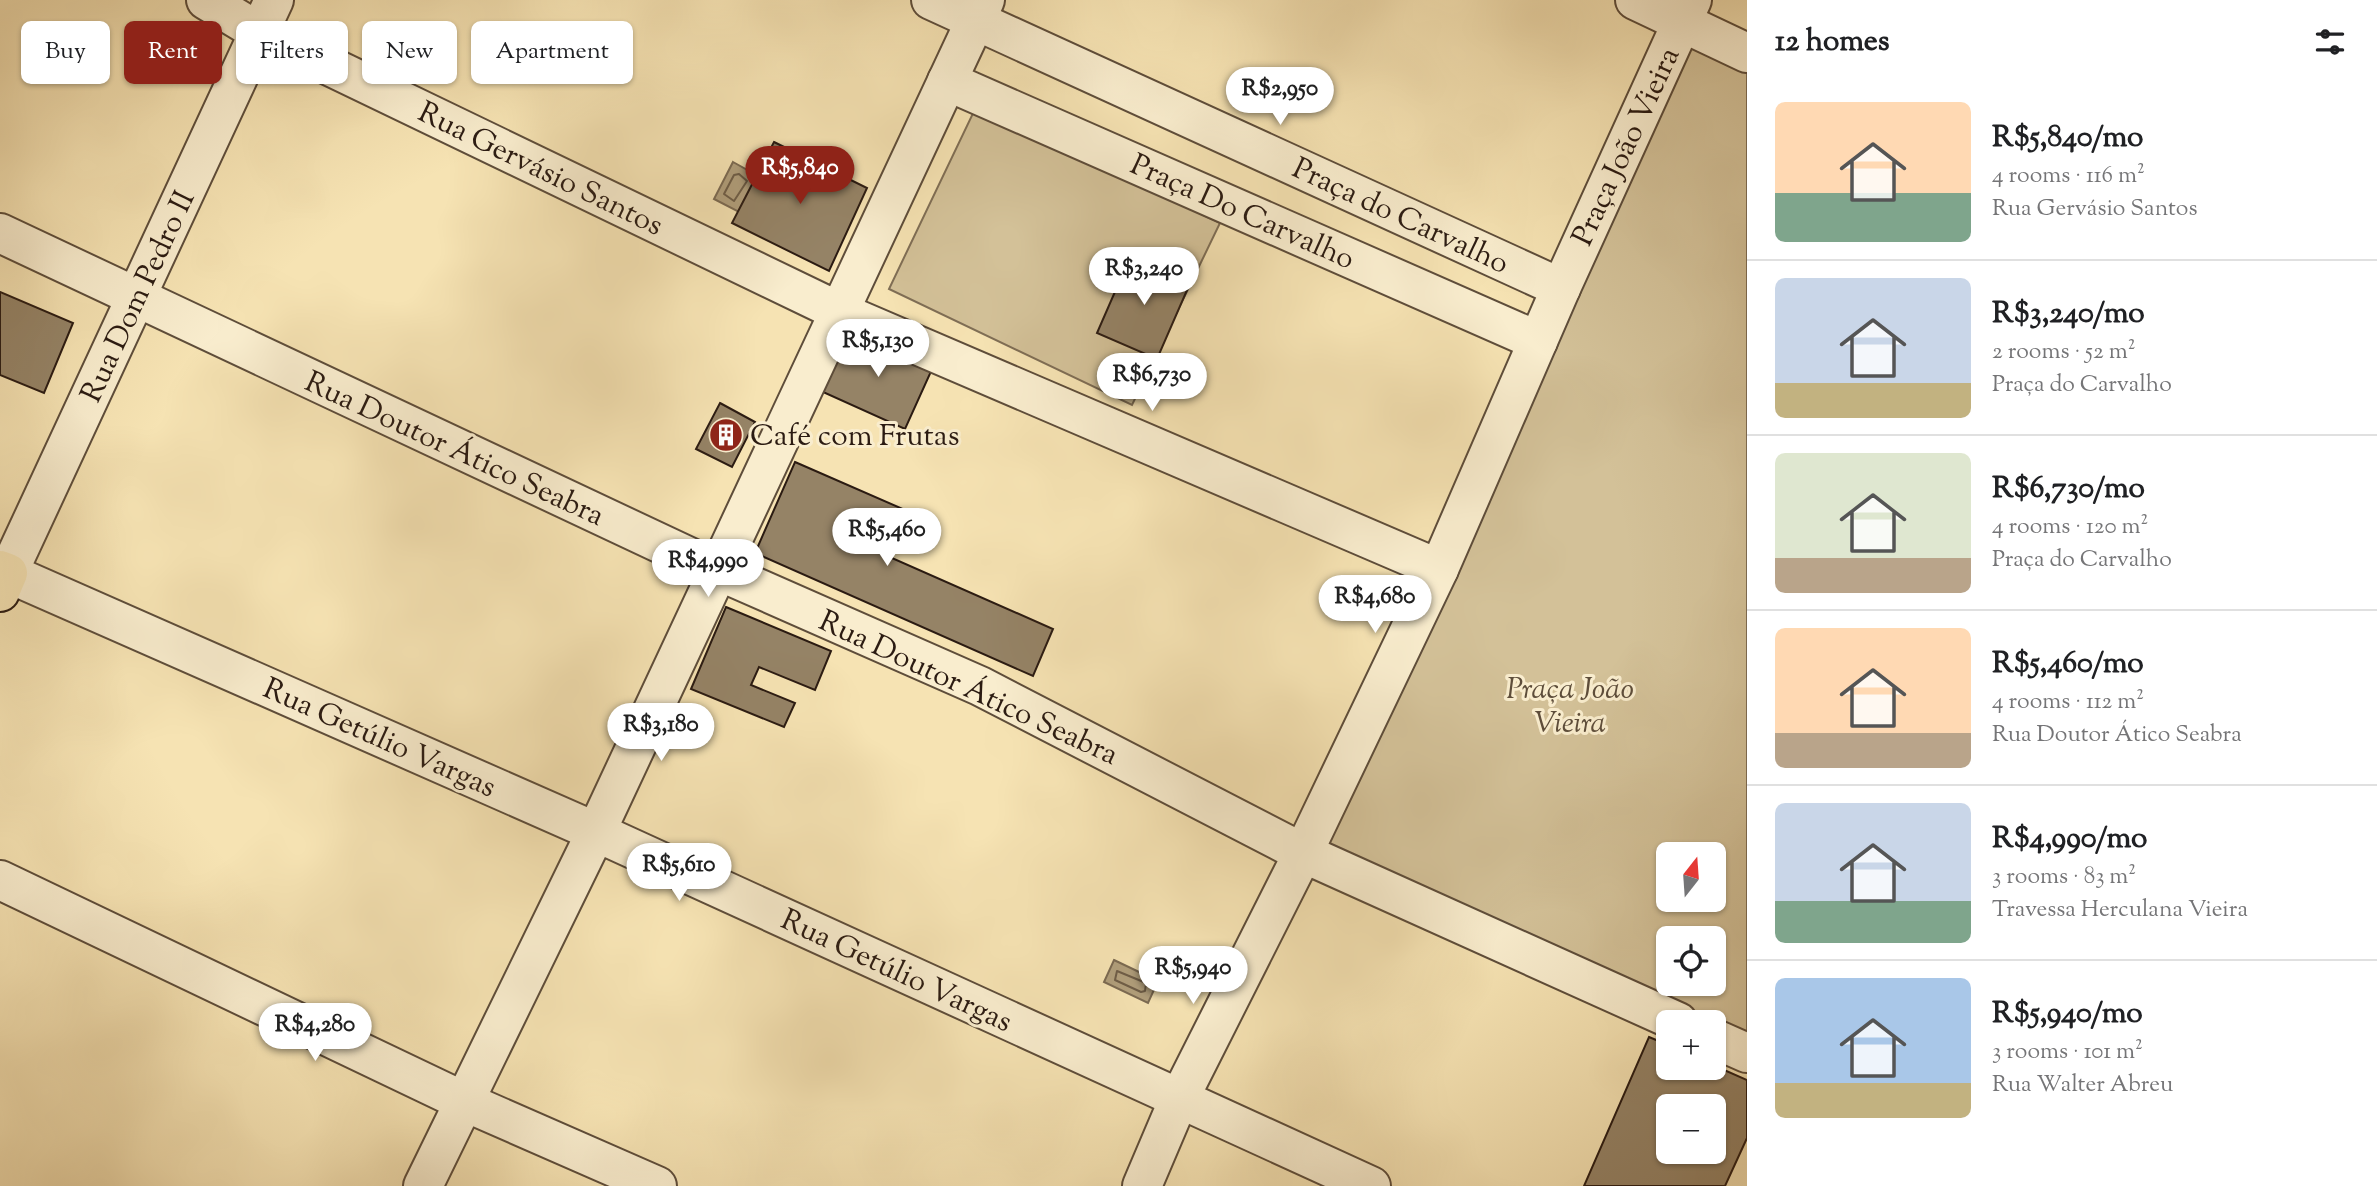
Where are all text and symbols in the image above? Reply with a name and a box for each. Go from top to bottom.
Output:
chip: Buy [21,21,110,84]
chip: Rent [124,21,222,84]
chip: Filters [236,21,348,84]
chip: New [362,21,457,84]
chip: Apartment [471,21,633,84]
text: 12 homes [1775,21,1890,64]
icon: filters [2311,23,2349,61]
street label: Praça João Vieira [1562,41,1692,253]
pin: R$2,950 [1215,68,1345,127]
text: R$2,950 [1242,73,1318,106]
street label: Rua Gervásio Santos [410,92,670,248]
text: R$5,840/mo [1992,117,2143,160]
icon: home [1831,130,1915,214]
street label: Praça Do Carvalho [1123,145,1361,282]
pin: R$5,840 [735,146,865,206]
street label: Praça do Carvalho [1285,148,1515,286]
text: R$5,840 [761,152,839,185]
text: 4 rooms · 116 m² [1992,160,2145,193]
street label: Rua Dom Pedro II [71,184,207,410]
text: Rua Gervásio Santos [1992,193,2197,226]
pin: R$3,240 [1079,247,1209,307]
text: R$3,240 [1105,253,1183,286]
text: R$3,240/mo [1992,293,2145,336]
icon: home [1831,306,1915,390]
pin: R$5,130 [813,320,943,379]
text: R$5,130 [842,325,914,358]
text: 2 rooms · 52 m² [1992,336,2135,369]
pin: R$6,730 [1087,354,1217,413]
text: R$6,730 [1113,359,1191,392]
street label: Rua Doutor Ático Seabra [297,362,611,539]
text: Praça do Carvalho [1992,369,2172,402]
building icon: Café com Frutas [707,416,745,454]
place label: Café com Frutas [750,416,959,459]
text: R$6,730/mo [1992,468,2145,511]
icon: home [1831,481,1915,565]
pin: R$5,460 [822,508,952,568]
text: 4 rooms · 120 m² [1992,511,2148,544]
text: R$5,460 [848,514,926,547]
pin: R$4,990 [643,540,773,599]
text: Praça do Carvalho [1992,544,2172,577]
text: R$4,990 [668,545,748,578]
pin: R$4,680 [1310,576,1440,635]
text: R$4,680 [1335,581,1415,614]
street label: Rua Doutor Ático Seabra [811,601,1125,778]
text: R$5,460/mo [1992,643,2144,686]
icon: home [1831,656,1915,740]
street label: Rua Getúlio Vargas [256,669,502,810]
park label: Praça João Vieira [1506,669,1634,746]
text: 4 rooms · 112 m² [1992,686,2144,719]
pin: R$3,180 [596,704,726,763]
text: R$3,180 [623,709,699,742]
text: Rua Doutor Ático Seabra [1992,719,2242,752]
text: R$4,990/mo [1992,818,2147,861]
icon: home [1831,831,1915,915]
north arrow [1656,842,1726,912]
map controls [1656,842,1726,1164]
pin: R$5,610 [614,844,744,903]
text: R$5,610 [643,849,715,882]
text: 3 rooms · 83 m² [1992,861,2136,894]
text: Travessa Herculana Vieira [1992,894,2248,927]
street label: Rua Getúlio Vargas [773,900,1019,1045]
button: locate [1656,926,1726,996]
pin: R$5,940 [1128,946,1258,1006]
text: R$5,940 [1155,952,1231,985]
text: R$5,940/mo [1992,993,2143,1036]
pin: R$4,280 [250,1004,380,1063]
icon: home [1831,1006,1915,1090]
text: R$4,280 [275,1009,355,1042]
button: + [1656,1010,1726,1080]
text: 3 rooms · 101 m² [1992,1036,2143,1069]
text: Rua Walter Abreu [1992,1069,2173,1102]
button: − [1656,1094,1726,1164]

